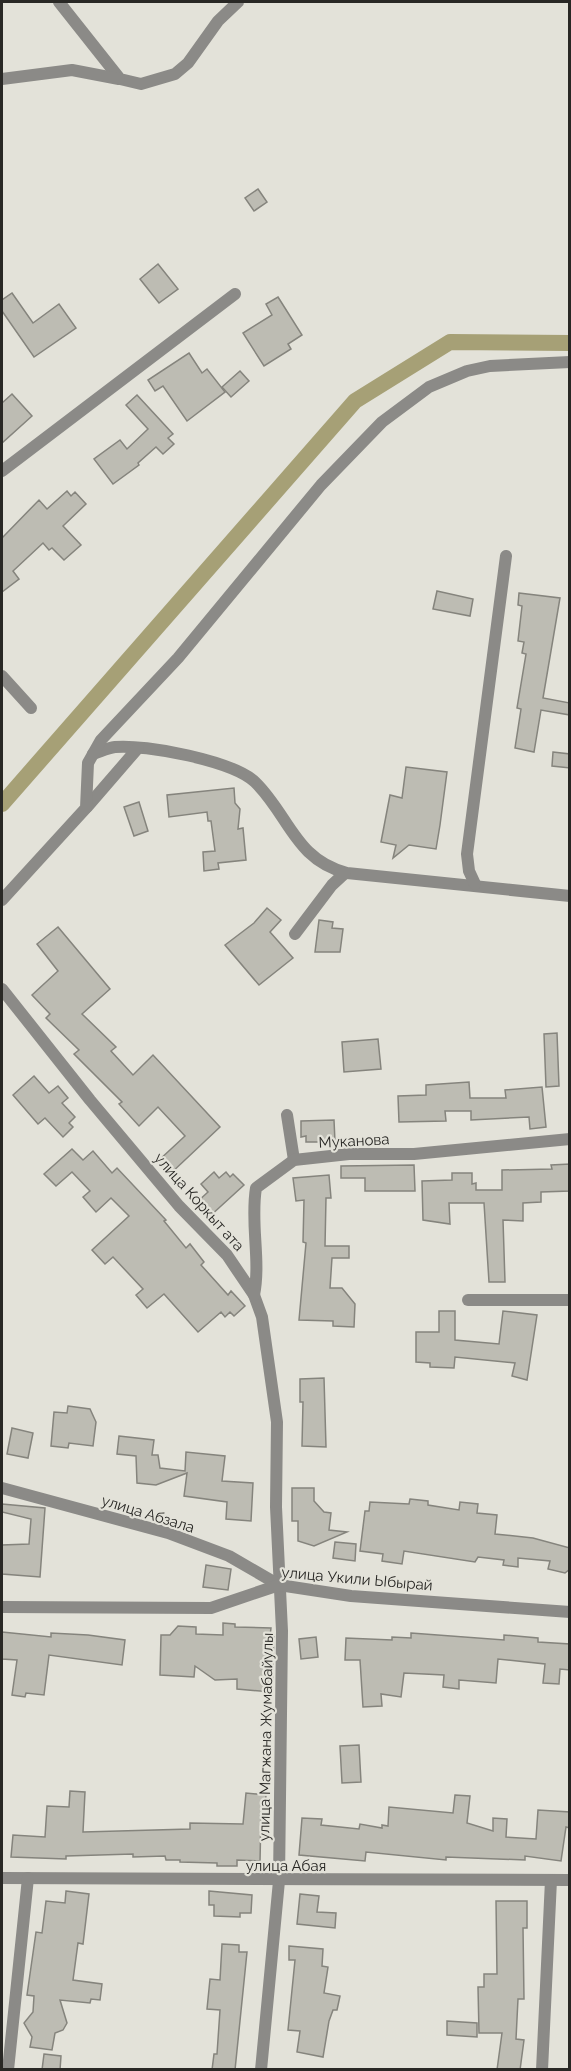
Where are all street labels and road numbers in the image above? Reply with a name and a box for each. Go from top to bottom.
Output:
street label: Муканова [318,1130,390,1152]
street label: улица Коркыт ата [150,1149,248,1255]
street label: улица Абзала [99,1491,197,1537]
street label: улица Укили Ыбырай [281,1563,433,1595]
street label: улица Магжана Жумабайулы [255,1633,277,1841]
street label: улица Абая [246,1857,326,1875]

